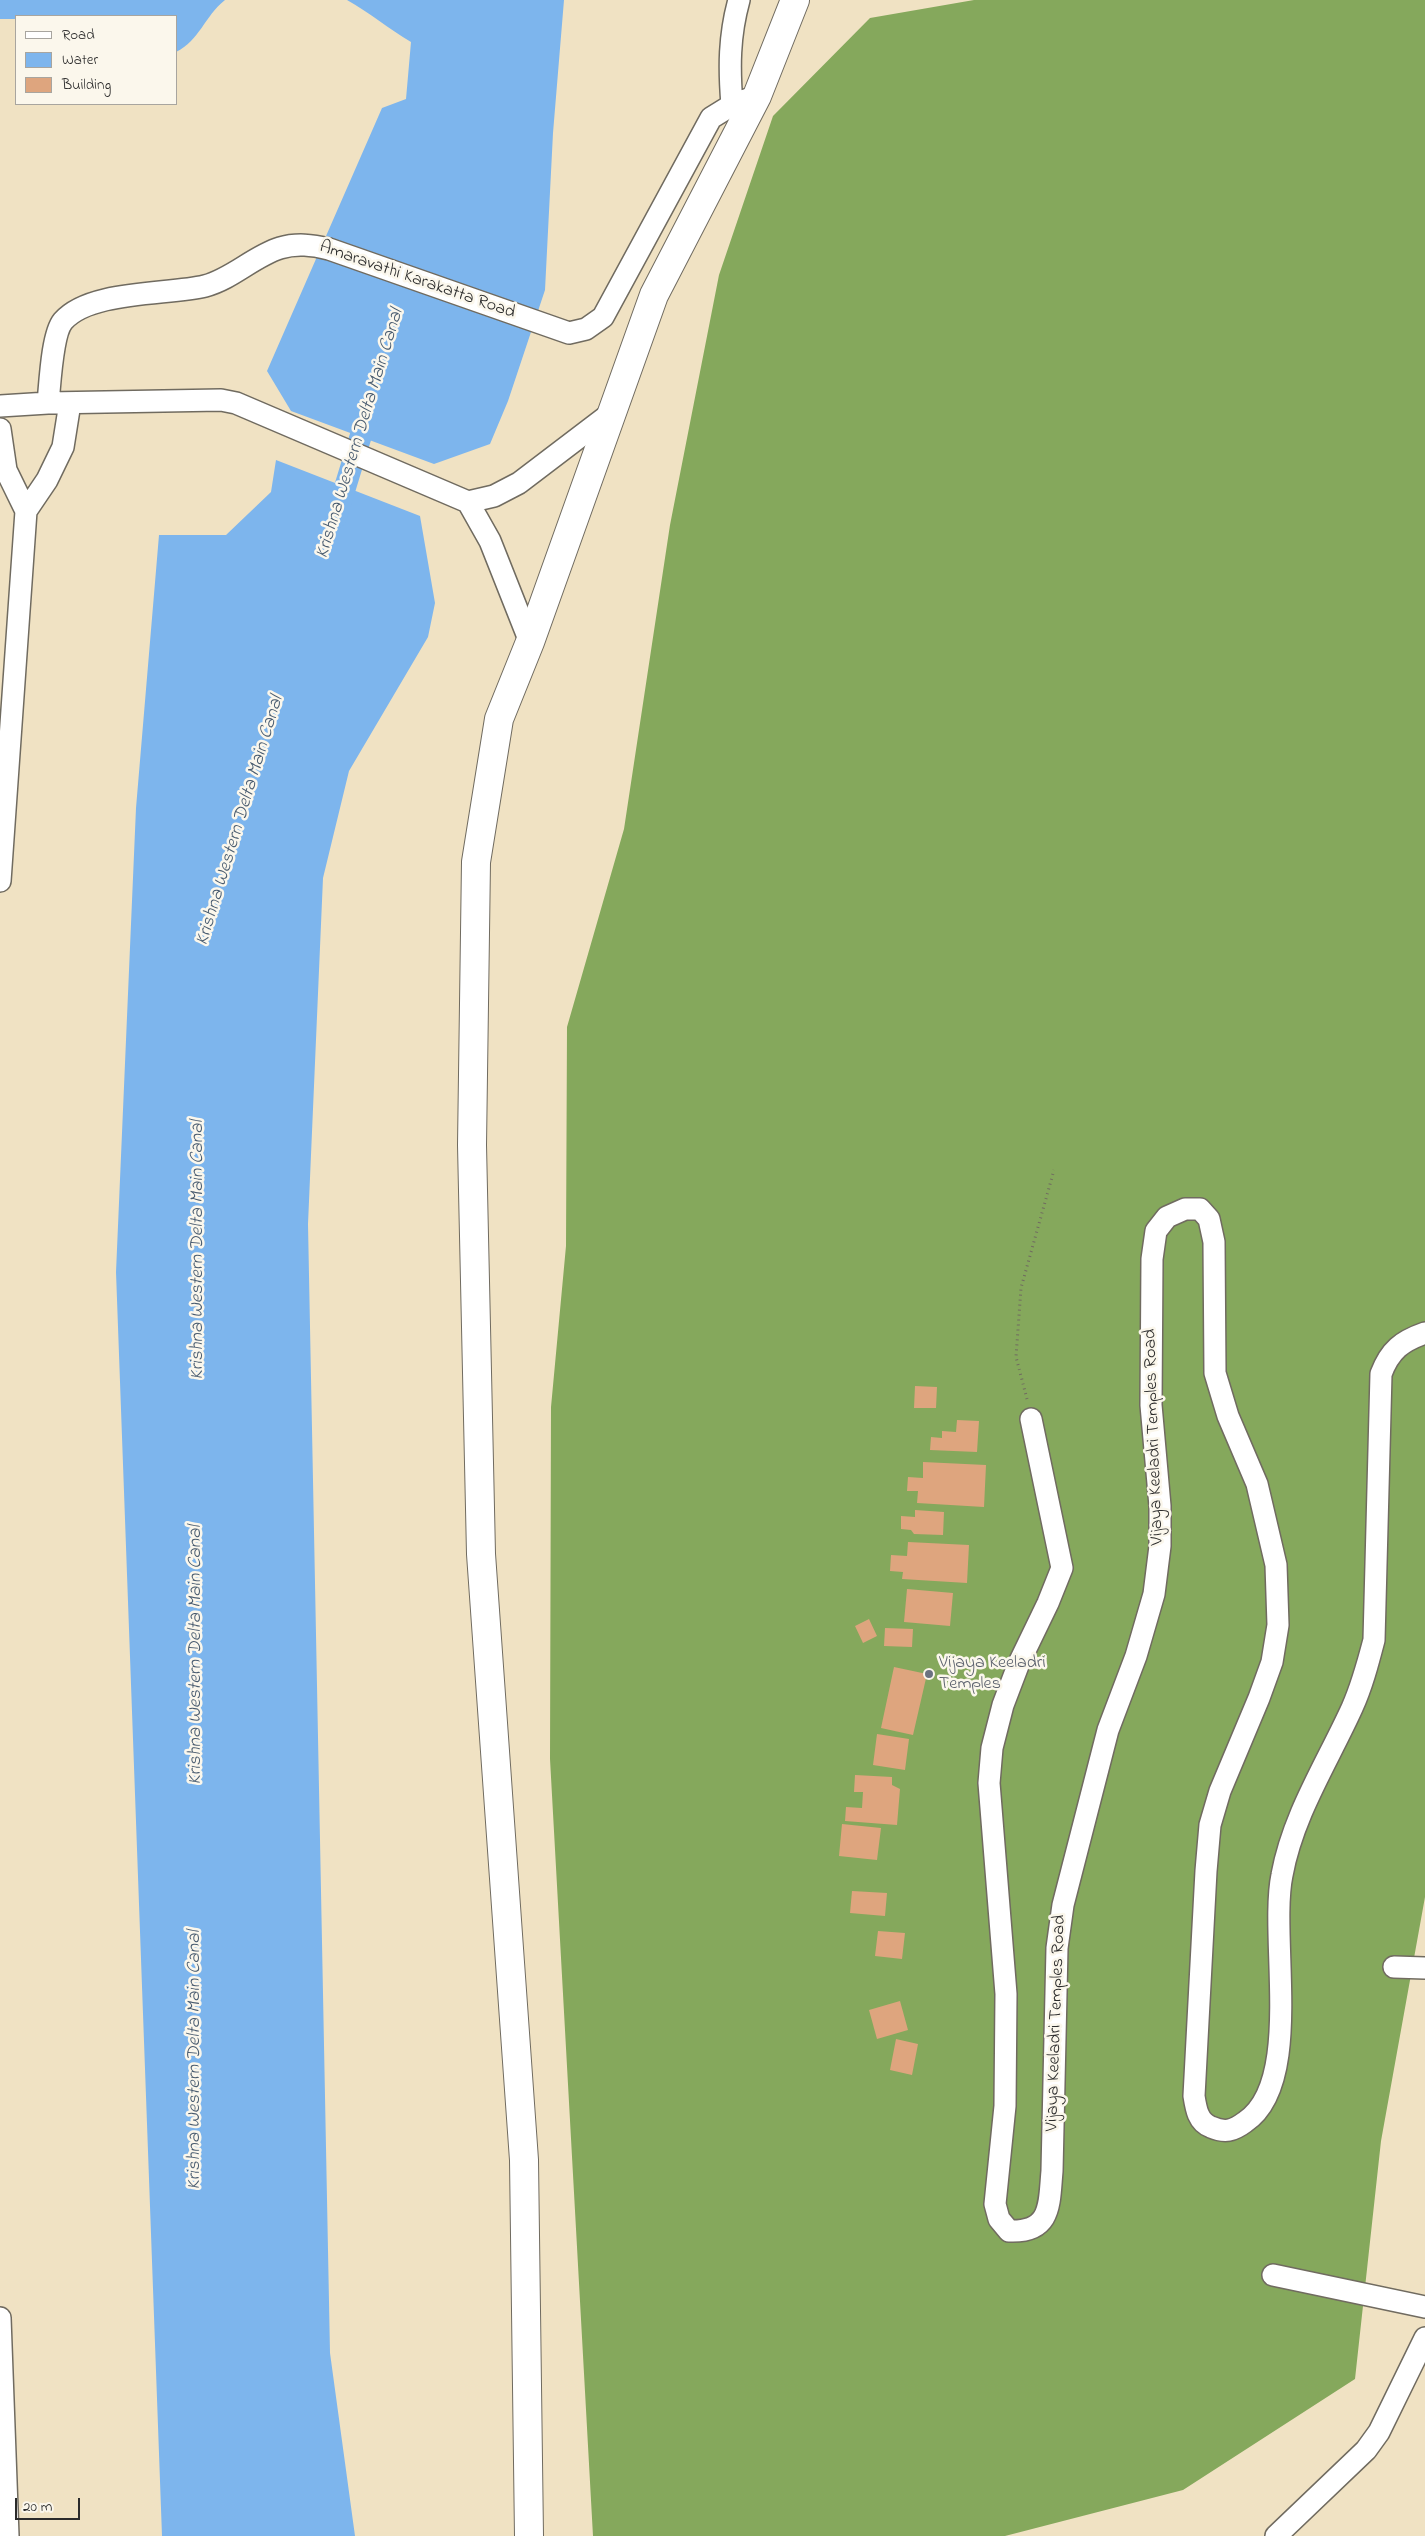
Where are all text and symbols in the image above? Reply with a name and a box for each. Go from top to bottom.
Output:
legend [15,15,178,105]
text: Road [62,24,95,46]
text: Water [62,49,98,71]
text: Building [62,74,111,96]
street label: Amaravathi Karakatta Road [316,237,518,325]
water label: Krishna Western Delta Main Canal [312,307,410,561]
water label: Krishna Western Delta Main Canal [192,694,290,948]
water label: Krishna Western Delta Main Canal [188,1120,210,1380]
street label: Vijaya Keeladri Temples Road [1140,1328,1170,1546]
water label: Krishna Western Delta Main Canal [186,1525,208,1785]
place label: Vijaya Keeladri Temples [939,1653,1046,1696]
marker: Vijaya Keeladri Temples [923,1668,935,1680]
street label: Vijaya Keeladri Temples Road [1042,1914,1072,2132]
water label: Krishna Western Delta Main Canal [185,1930,207,2190]
scale bar [18,2488,82,2520]
text: 20 m [23,2496,52,2518]

